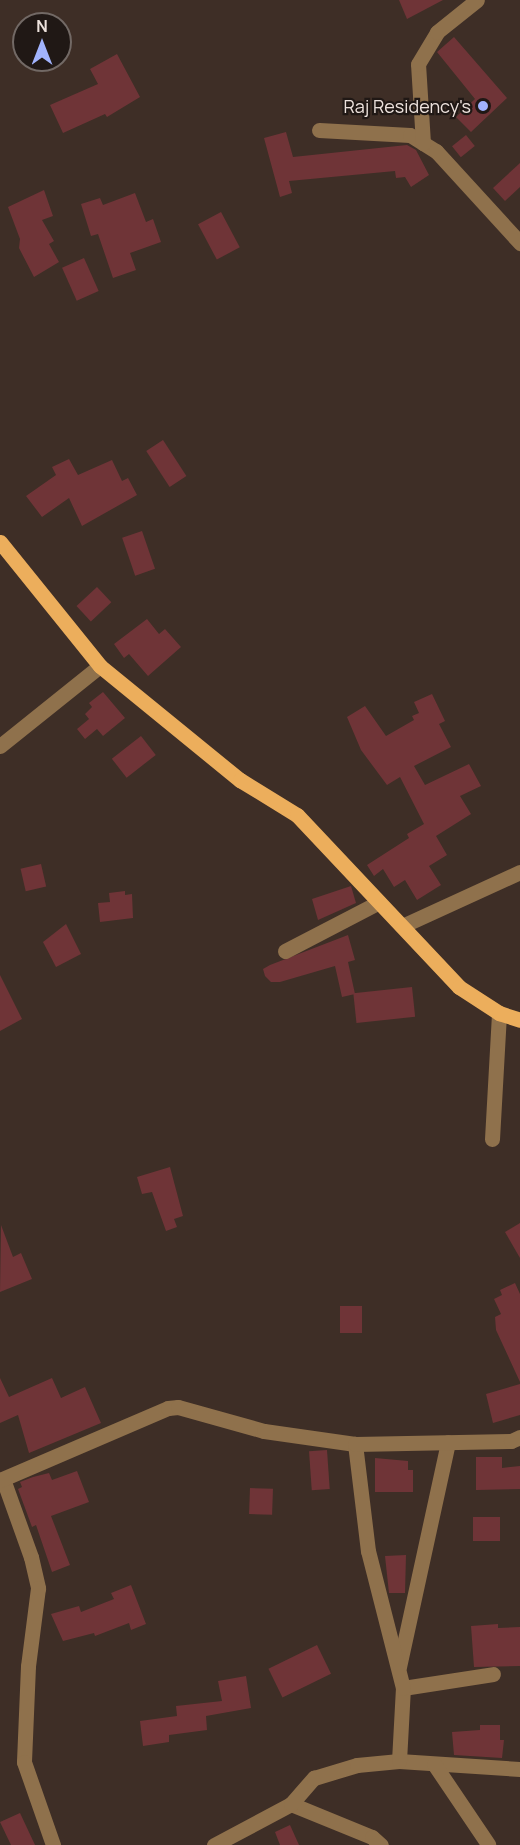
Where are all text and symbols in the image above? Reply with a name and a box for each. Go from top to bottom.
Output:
north arrow [12,12,72,72]
text: N [36,15,48,37]
place label: Raj Residency's [344,95,471,117]
marker: Raj Residency's [476,99,490,113]

